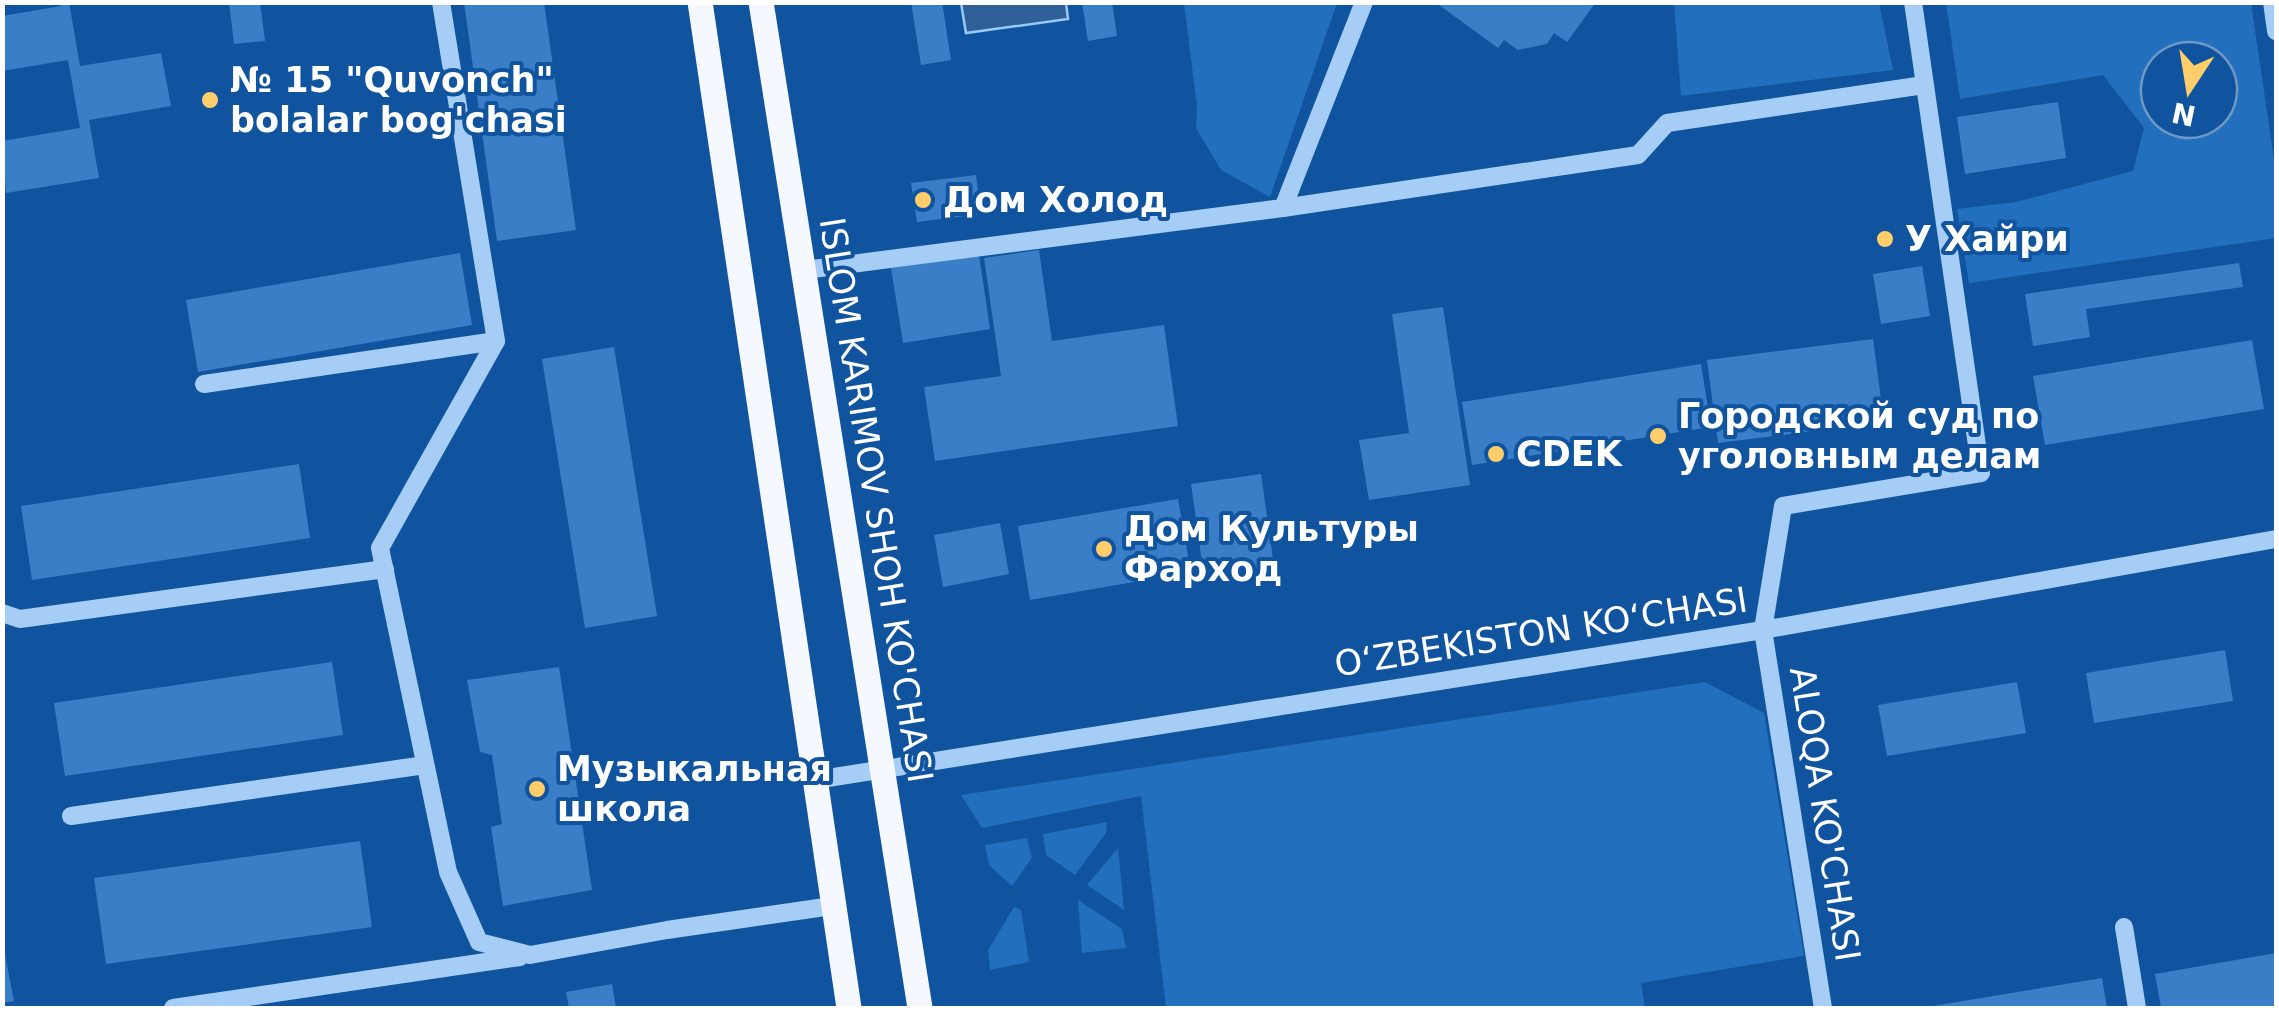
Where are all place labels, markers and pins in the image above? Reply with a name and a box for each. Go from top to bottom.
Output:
place label: № 15 "Quvonch" bolalar bog'chasi [230,60,567,140]
marker: № 15 "Quvonch" bolalar bog'chasi [199,89,221,111]
place label: Дом Холод [943,180,1168,220]
marker: Дом Холод [912,189,934,211]
place label: У Хайри [1905,219,2069,259]
marker: У Хайри [1874,228,1896,250]
place label: Городской суд по уголовным делам [1678,396,2041,476]
marker: Городской суд по уголовным делам [1647,425,1669,447]
place label: CDEK [1516,434,1624,474]
marker: CDEK [1485,443,1507,465]
place label: Дом Культуры Фарход [1124,509,1419,589]
marker: Дом Культуры Фарход [1093,538,1115,560]
place label: Музыкальная школа [557,749,832,829]
marker: Музыкальная школа [526,778,548,800]

